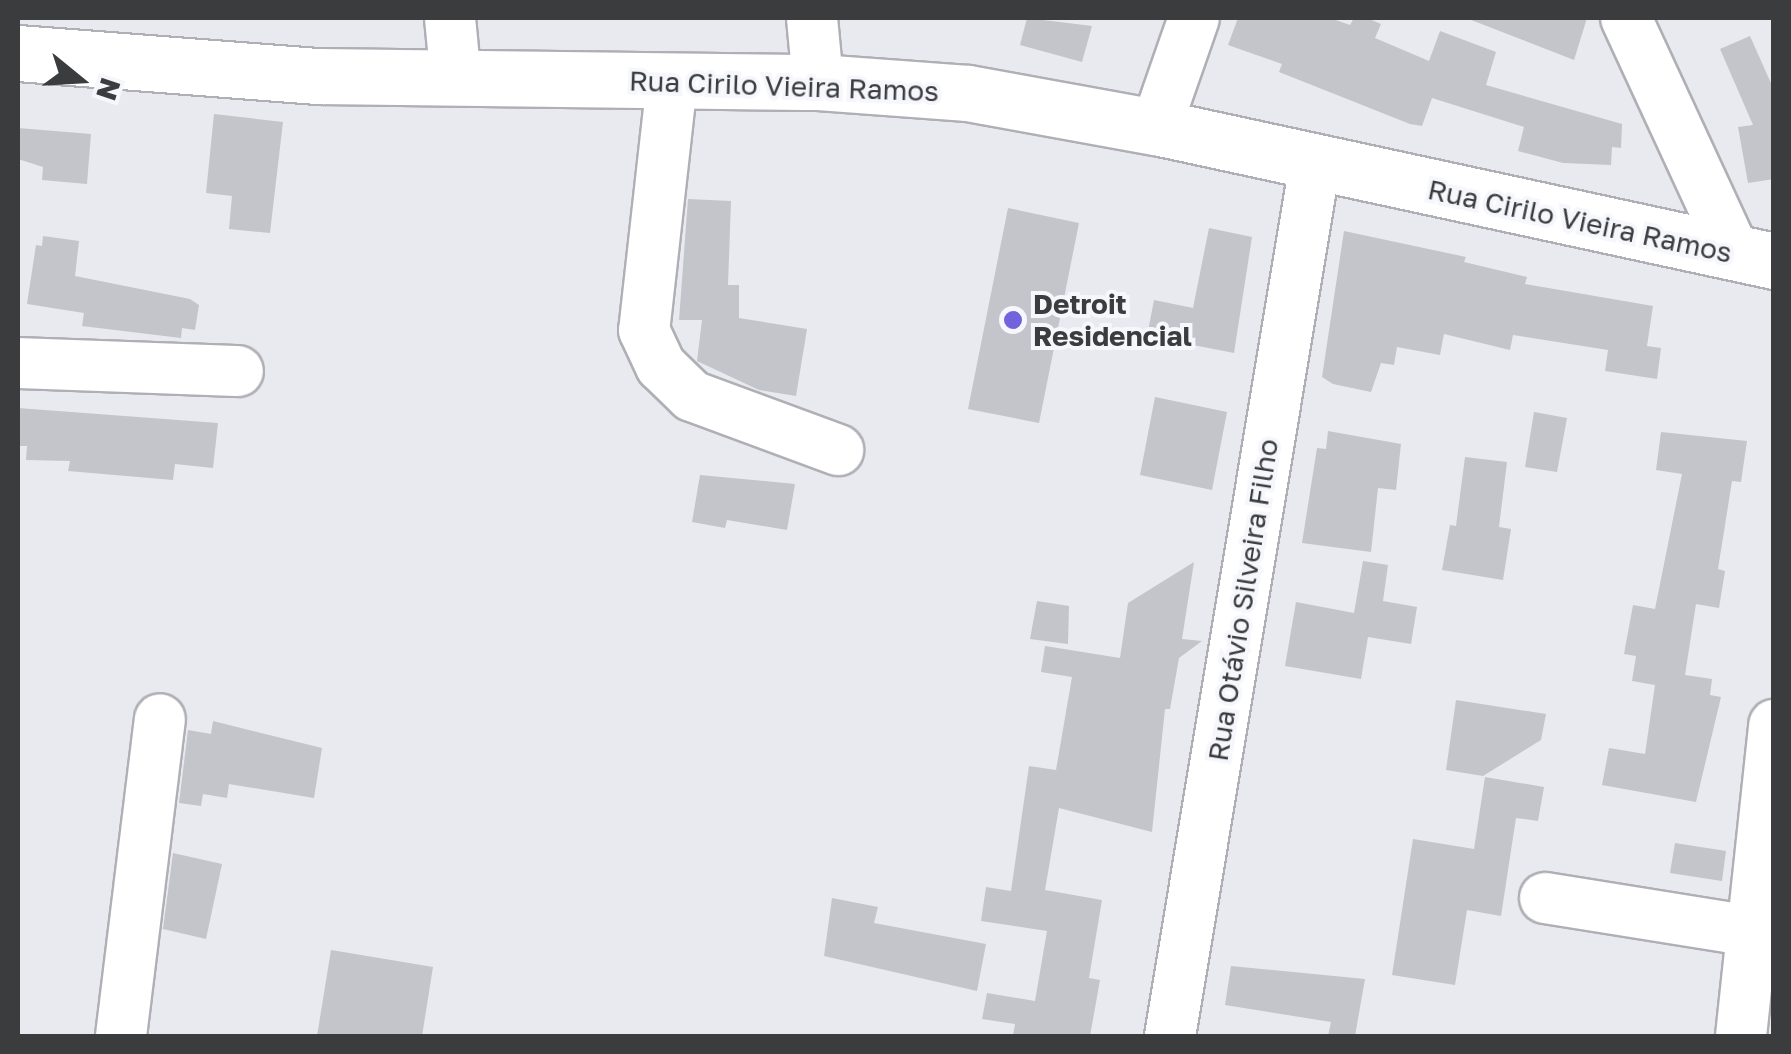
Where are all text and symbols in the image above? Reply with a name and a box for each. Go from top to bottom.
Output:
north arrow [30,30,130,130]
street label: Rua Cirilo Vieira Ramos [628,64,940,108]
text: N [90,74,128,105]
street label: Rua Cirilo Vieira Ramos [1425,172,1735,270]
place label: Detroit Residencial [1033,287,1192,353]
marker: Detroit Residencial [1002,309,1024,331]
street label: Rua Otávio Silveira Filho [1201,437,1285,763]

